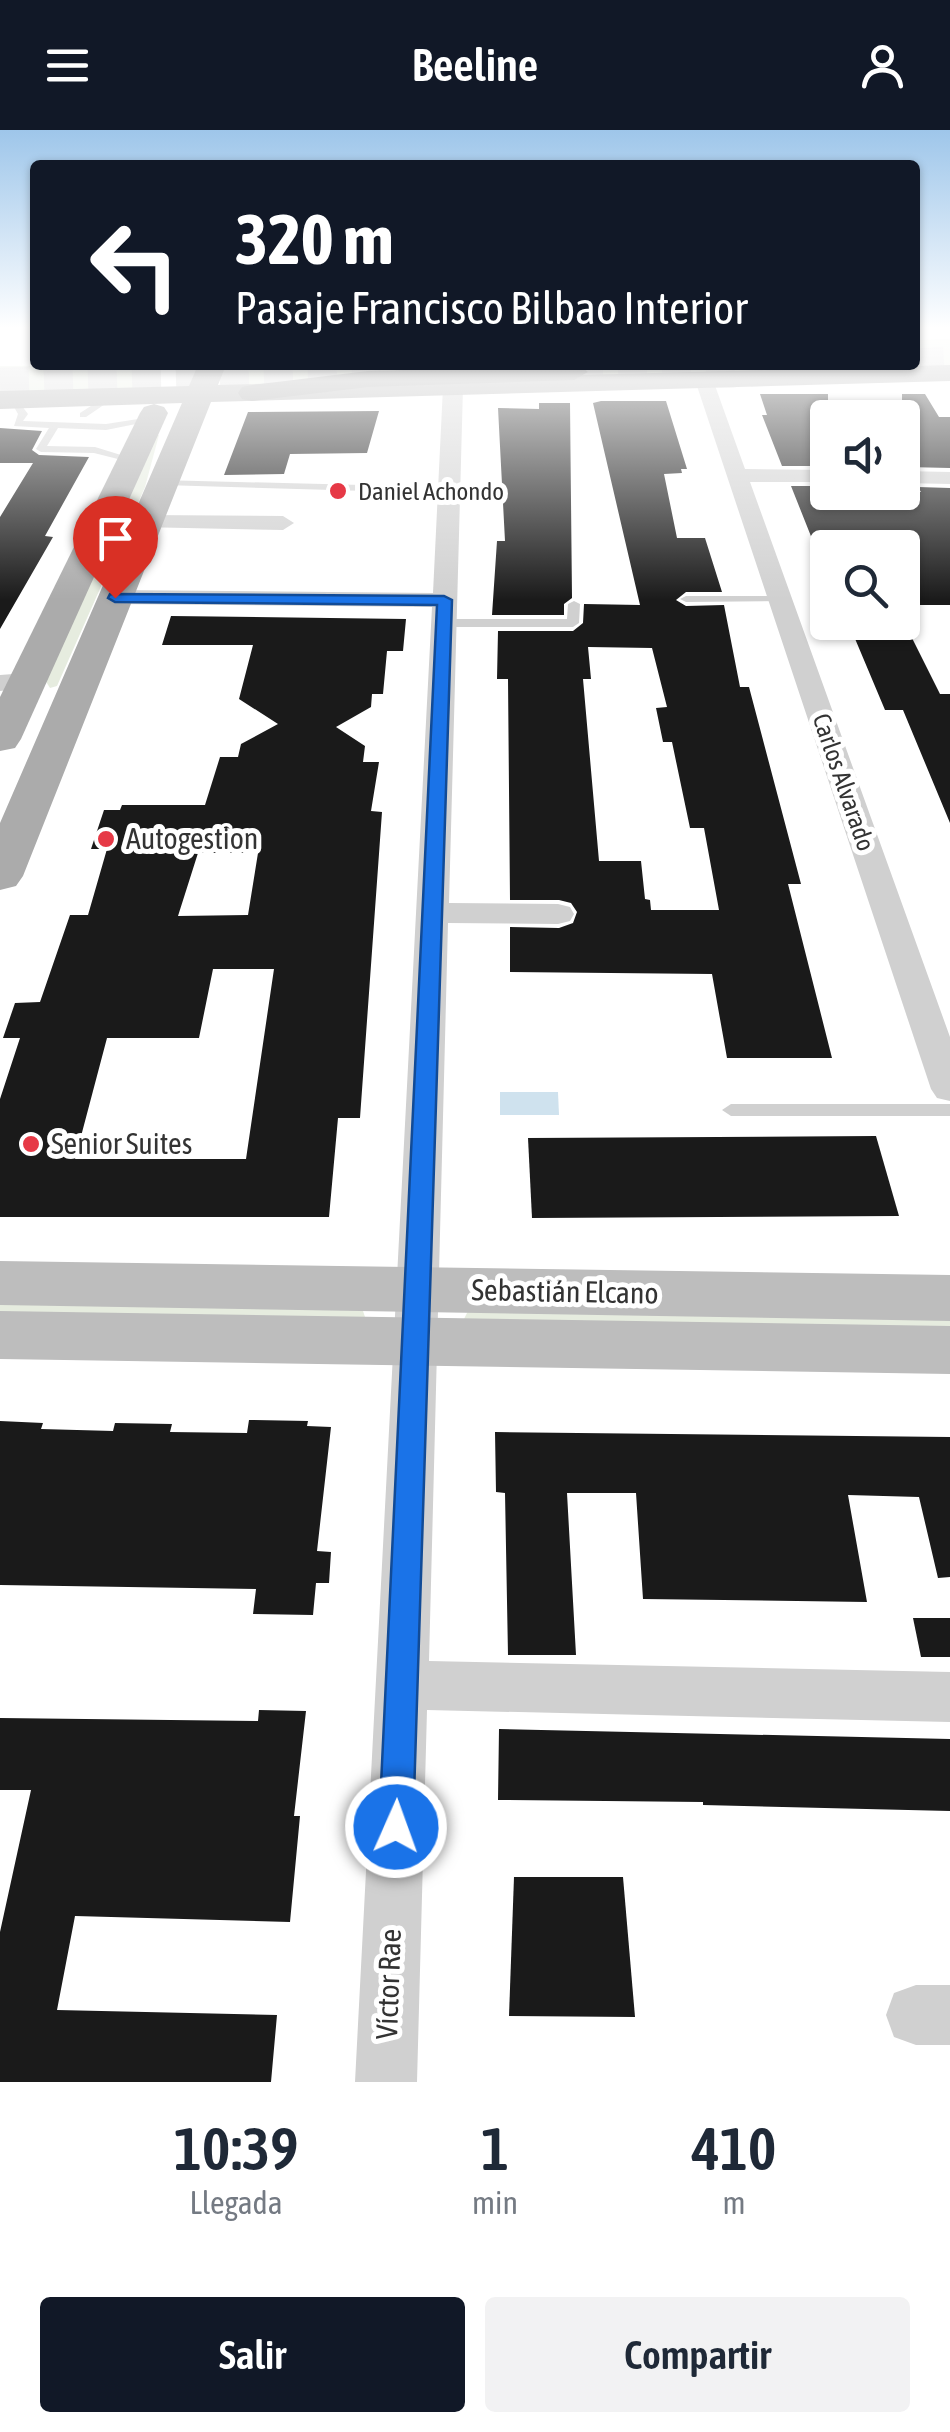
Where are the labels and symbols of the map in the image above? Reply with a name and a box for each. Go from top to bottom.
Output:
place label: Daniel Achondo [358,477,504,505]
marker: Daniel Achondo [327,480,349,502]
pin [73,496,158,599]
street label: Carlos Alvarado [807,710,881,854]
place label: Autogestion [126,821,258,855]
marker: Autogestion [95,828,117,850]
place label: Senior Suites [51,1126,192,1160]
marker: Senior Suites [20,1133,42,1155]
street label: Sebastián Elcano [471,1272,659,1310]
position arrow [344,1775,448,1879]
street label: Víctor Rae [369,1928,407,2040]

